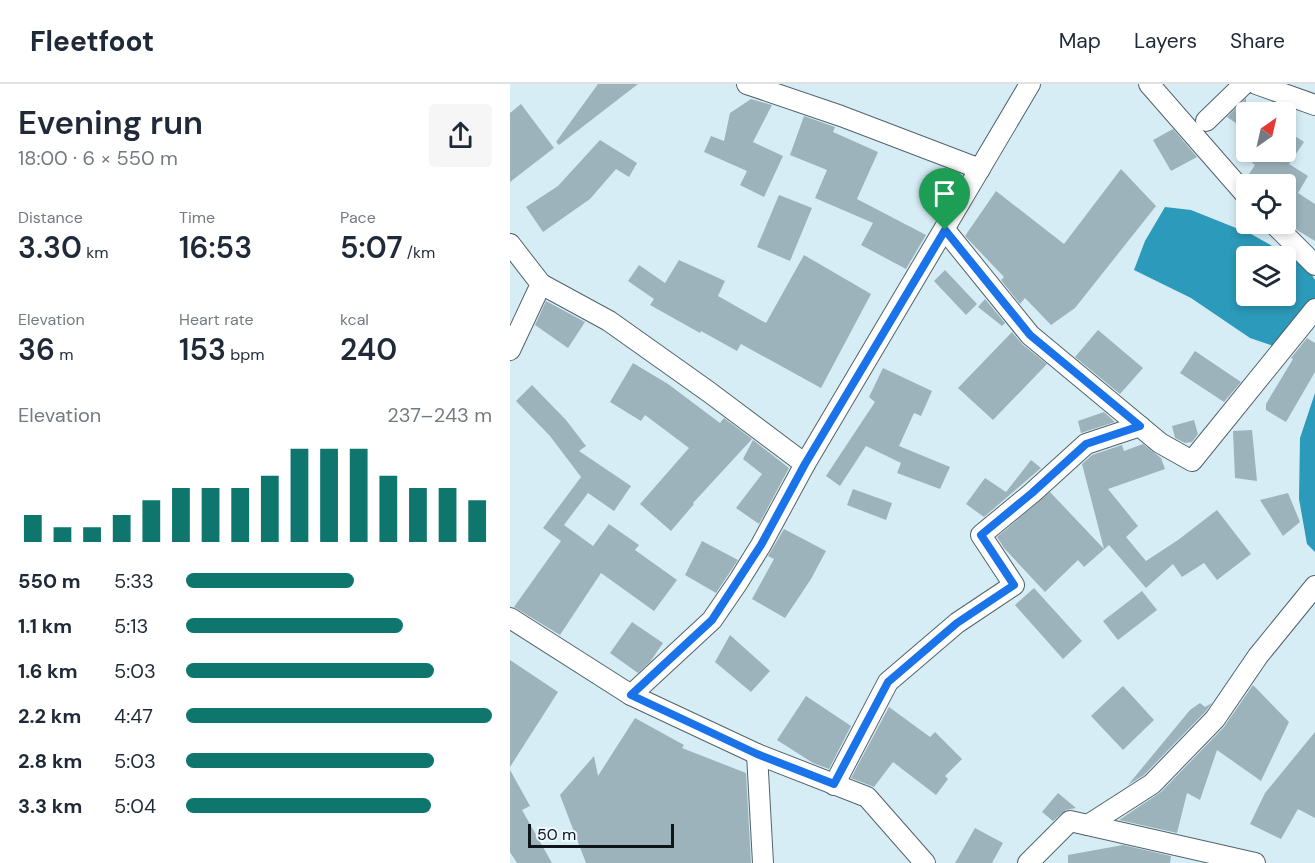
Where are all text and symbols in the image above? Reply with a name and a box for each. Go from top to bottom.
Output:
text: Fleetfoot [30,23,154,60]
text: Map [1059,27,1101,55]
text: Layers [1134,27,1197,55]
text: Share [1230,27,1285,55]
text: Evening run [18,101,203,144]
north arrow [1236,102,1296,162]
map controls [1236,102,1296,306]
button: share [429,104,492,167]
text: 18:00 · 6 × 550 m [18,145,178,171]
pin [919,168,970,230]
button: locate [1236,174,1296,234]
icon: arrive [928,177,961,210]
text: Distance [18,207,83,228]
text: Time [179,207,215,228]
text: Pace [340,207,376,228]
text: 3.30 [18,228,82,267]
text: 16:53 [179,228,252,267]
text: 5:07 [340,228,402,267]
text: km [82,242,109,263]
text: /km [402,242,435,263]
button: layers [1236,246,1296,306]
text: Elevation [18,309,85,330]
text: Heart rate [179,309,254,330]
text: kcal [340,309,369,330]
text: 36 [18,330,55,369]
text: 153 [179,330,226,369]
text: 240 [340,330,397,369]
text: m [55,344,73,365]
text: bpm [226,344,265,365]
text: Elevation [18,402,101,428]
text: 237–243 m [387,402,492,428]
text: 550 m [18,568,80,594]
text: 5:33 [114,568,154,594]
text: 1.1 km [18,613,72,639]
text: 5:13 [114,613,148,639]
text: 1.6 km [18,658,77,684]
text: 5:03 [114,658,156,684]
text: 2.2 km [18,703,81,729]
text: 4:47 [114,703,153,729]
text: 2.8 km [18,748,82,774]
text: 5:03 [114,748,156,774]
text: 3.3 km [18,793,82,819]
text: 5:04 [114,793,156,819]
scale bar [528,821,674,848]
text: 50 m [537,824,576,845]

